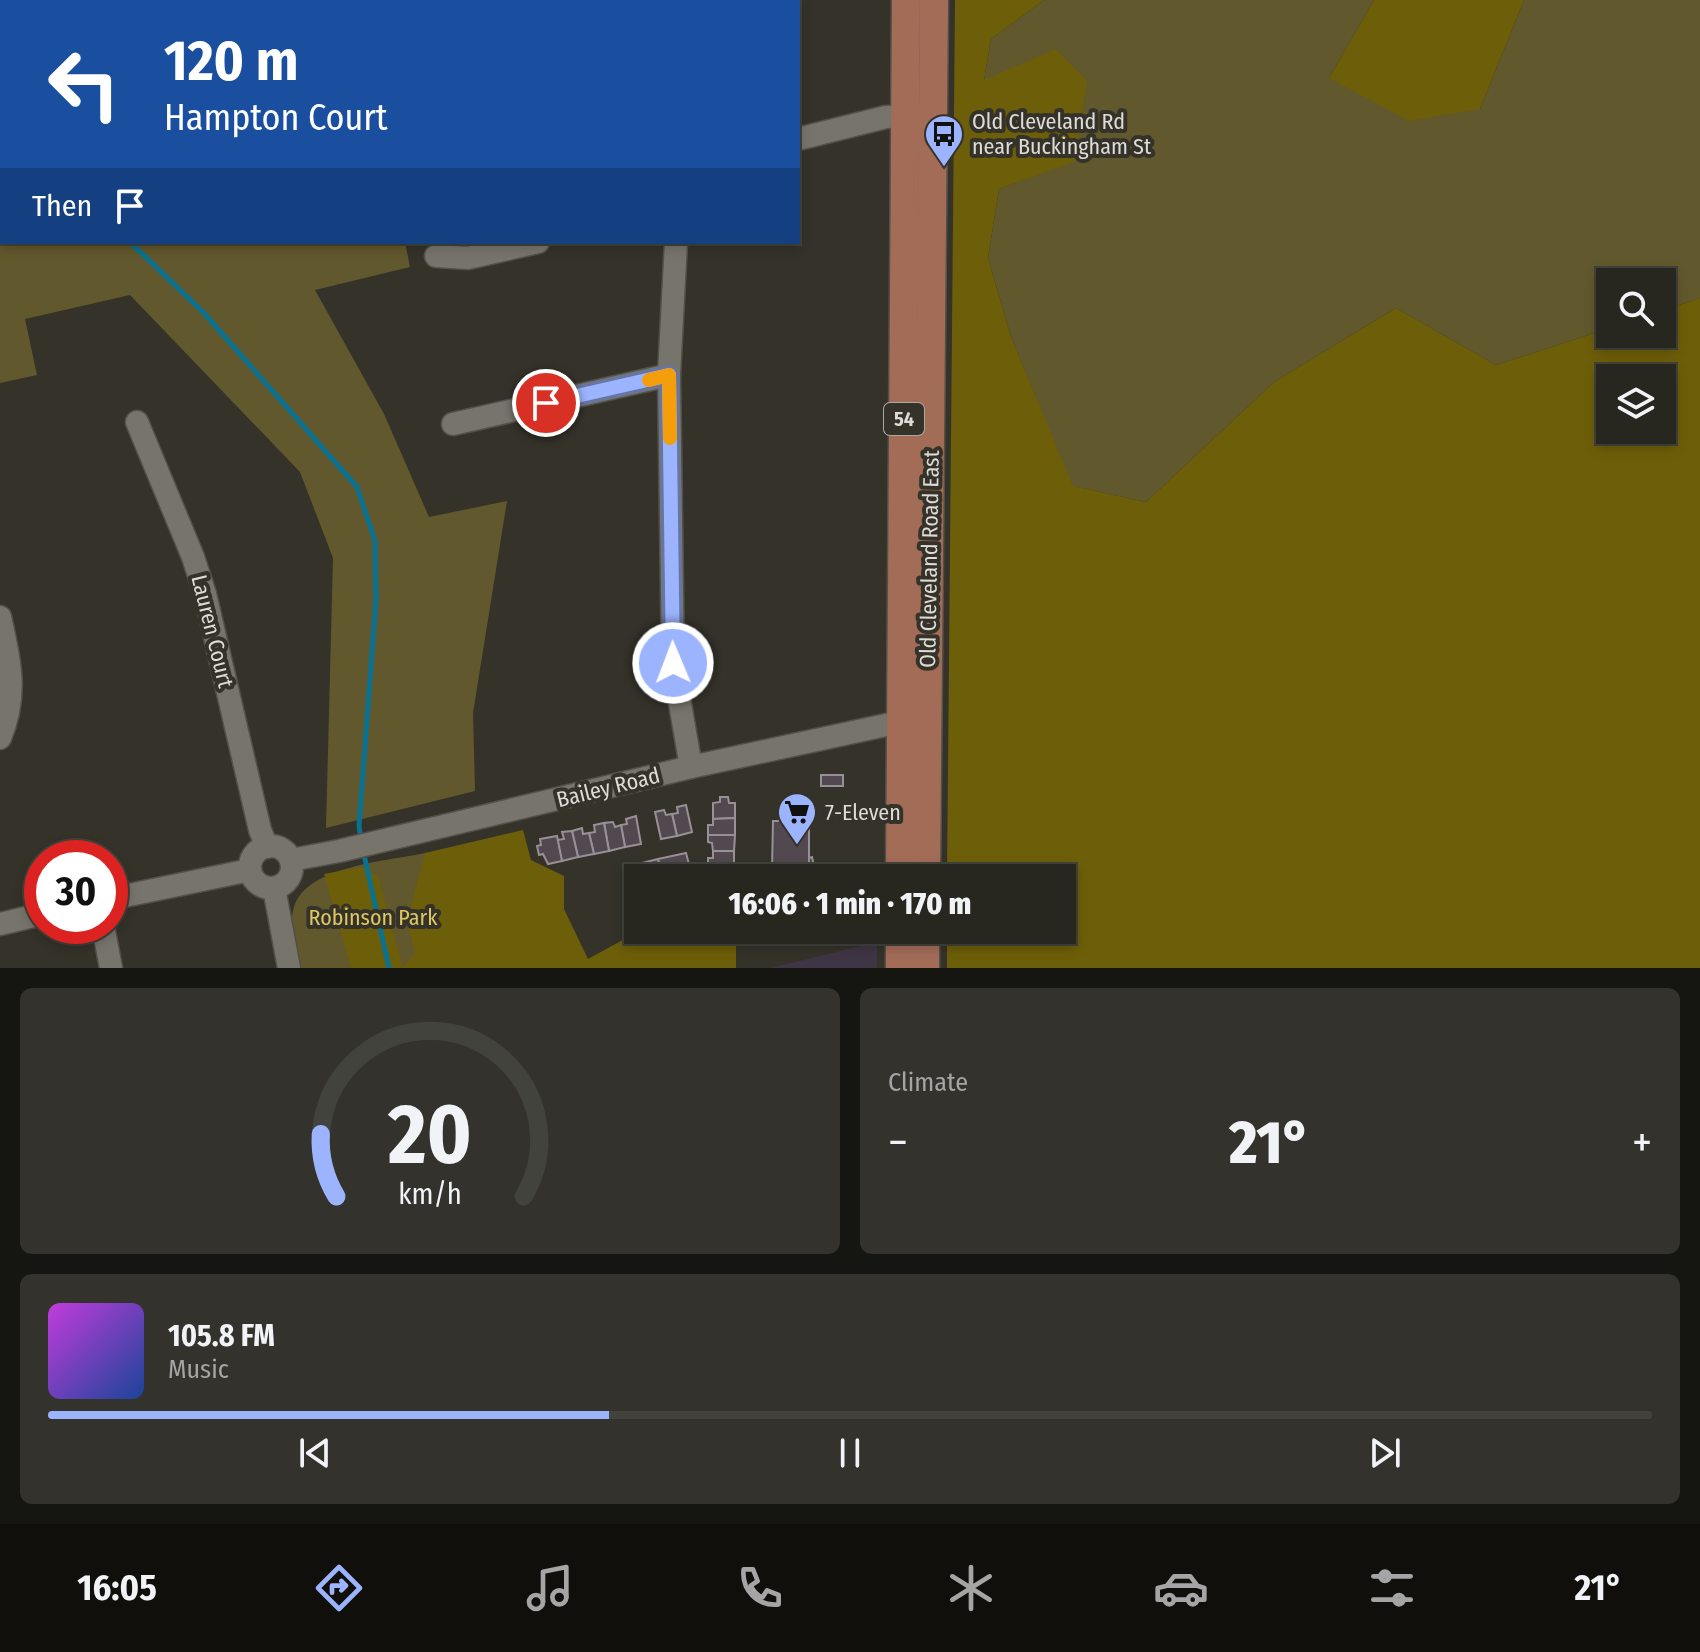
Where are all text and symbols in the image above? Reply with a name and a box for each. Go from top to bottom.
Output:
text: 120 m [164,28,299,95]
icon: left [32,32,136,136]
text: Hampton Court [164,96,388,140]
place label: Old Cleveland Rd near Buckingham St [972,108,1152,160]
bus stop icon: Old Cleveland Rd near Buckingham St [923,113,965,168]
icon: arrive [108,184,152,228]
text: Then [32,188,92,224]
map controls [1596,268,1676,444]
button: search [1596,268,1676,348]
button: layers [1596,364,1676,444]
pin [512,369,580,437]
icon: arrive [524,381,568,425]
road number: 54 [884,403,924,435]
street label: Old Cleveland Road East [914,449,945,668]
street label: Lauren Court [185,572,240,691]
position arrow [631,621,715,705]
street label: Bailey Road [554,762,663,813]
supermarket icon: 7-Eleven [776,791,818,846]
place label: 7-Eleven [825,799,901,826]
speed limit sign: 30 [24,840,128,944]
text: 16:06 · 1 min · 170 m [729,886,971,922]
park label: Robinson Park [309,904,438,931]
text: Climate [888,1067,968,1098]
text: 20 [387,1085,472,1185]
text: 21° [1229,1107,1311,1179]
text: − [888,1116,908,1169]
text: + [1632,1116,1652,1169]
text: km/h [398,1177,462,1212]
text: 105.8 FM [168,1318,275,1354]
text: Music [168,1354,229,1385]
icon: previous [293,1431,337,1475]
icon: pause [828,1431,872,1475]
icon: next [1363,1431,1407,1475]
icon: directions [311,1560,367,1616]
icon: music [522,1560,578,1616]
icon: phone [732,1560,788,1616]
icon: climate [943,1560,999,1616]
icon: car [1153,1560,1209,1616]
icon: filters [1364,1560,1420,1616]
text: 16:05 [77,1566,157,1610]
text: 21° [1575,1566,1623,1610]

